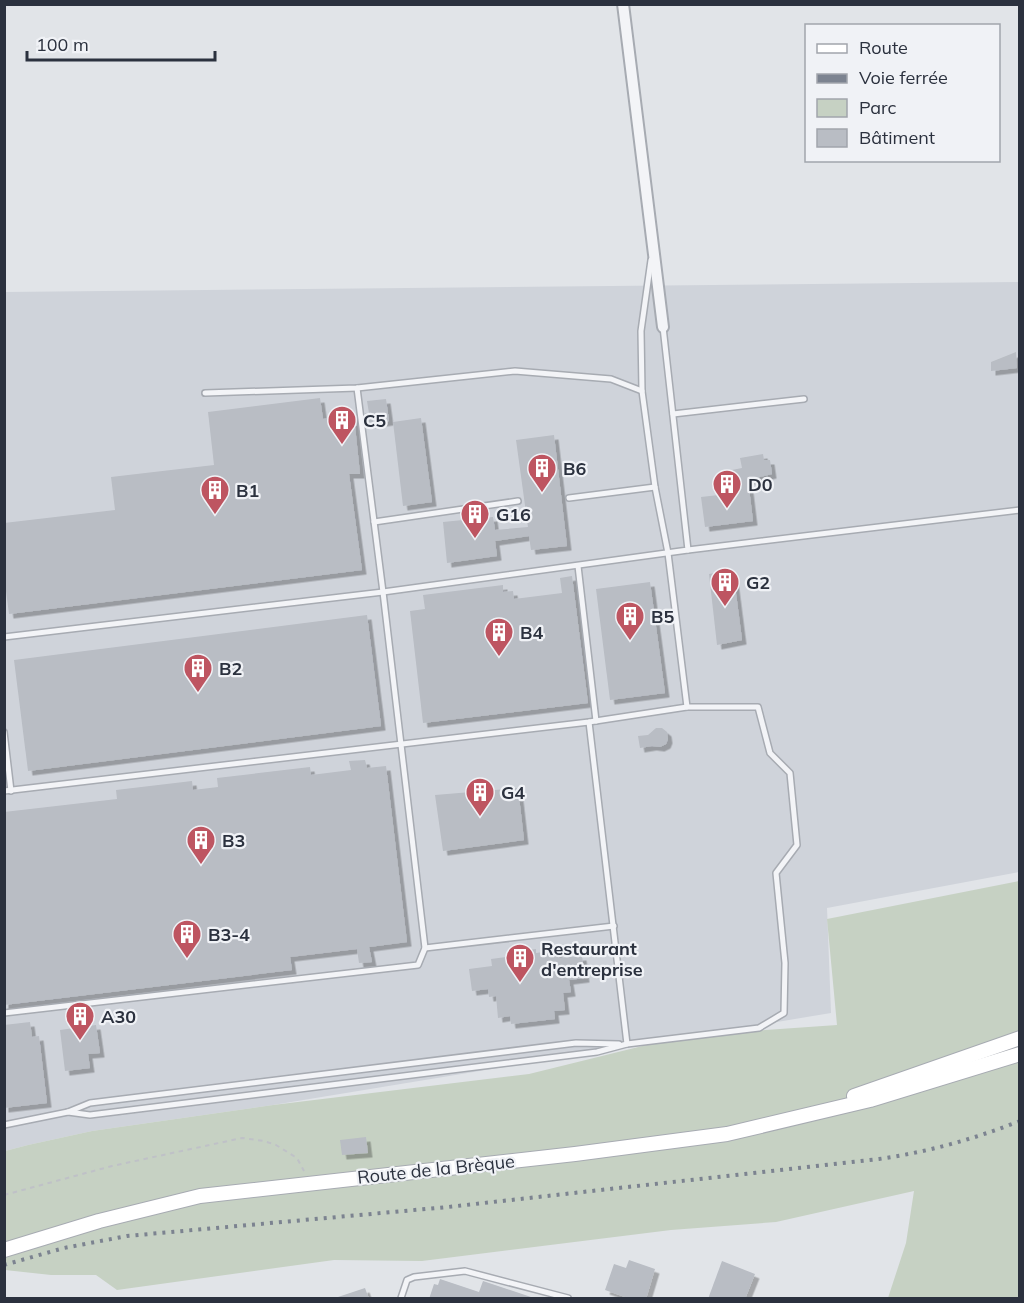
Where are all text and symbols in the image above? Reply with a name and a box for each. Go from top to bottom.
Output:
scale bar [27,24,214,62]
legend [805,24,1000,162]
text: 100 m [36,33,89,56]
text: Route [859,36,908,59]
text: Voie ferrée [859,66,948,89]
text: Parc [859,96,897,119]
text: Bâtiment [859,126,935,149]
building icon: C5 [326,404,358,446]
place label: C5 [363,409,386,432]
building icon: B6 [526,452,558,494]
place label: B6 [563,457,586,480]
building icon: D0 [711,468,743,510]
place label: D0 [748,473,773,496]
building icon: B1 [199,474,231,516]
place label: B1 [236,479,259,502]
building icon: G16 [459,498,491,540]
place label: G16 [496,503,531,526]
building icon: G2 [709,566,741,608]
place label: G2 [746,571,770,594]
building icon: B5 [614,600,646,642]
place label: B5 [651,605,674,628]
building icon: B4 [483,616,515,658]
place label: B4 [520,621,543,644]
building icon: B2 [182,652,214,694]
place label: B2 [219,657,242,680]
building icon: G4 [464,776,496,818]
place label: G4 [501,781,525,804]
building icon: B3 [185,824,217,866]
place label: B3 [222,829,245,852]
building icon: B3-4 [171,918,203,960]
place label: B3-4 [208,923,250,946]
place label: Restaurant d'entreprise [541,937,643,981]
building icon: Restaurant d'entreprise [504,942,536,984]
building icon: A30 [64,1000,96,1042]
place label: A30 [101,1005,136,1028]
street label: Route de la Brèque [356,1149,516,1189]

